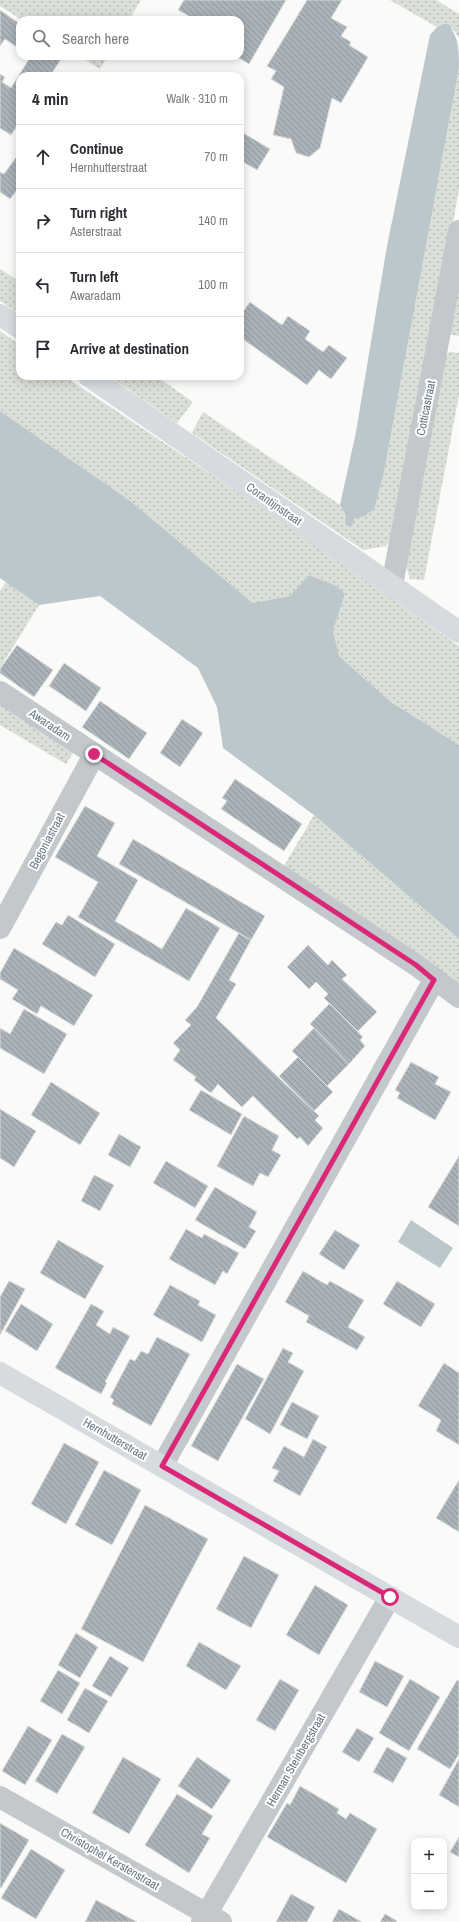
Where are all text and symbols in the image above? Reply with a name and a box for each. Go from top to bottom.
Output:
search box [16,16,244,60]
icon: search [30,27,52,49]
text: Search here [62,28,129,49]
text: 4 min [32,87,68,110]
text: Walk · 310 m [166,90,228,107]
text: Continue [70,138,123,159]
icon: ahead [32,146,54,168]
text: 70 m [204,148,228,165]
text: Hernhutterstraat [70,159,147,176]
text: Turn right [70,202,127,223]
icon: right [32,210,54,232]
text: 140 m [198,212,228,229]
text: Asterstraat [70,223,122,240]
text: Turn left [70,266,118,287]
icon: left [32,274,54,296]
text: 100 m [198,276,228,293]
text: Awaradam [70,287,121,304]
icon: arrive [32,338,54,360]
text: Arrive at destination [70,338,189,359]
street label: Cotticastraat [413,379,439,437]
street label: Corantijnstraat [243,479,305,529]
street label: Awaradam [25,705,74,745]
route end [85,745,103,763]
street label: Begoniastraat [26,810,69,872]
street label: Hernhutterstraat [80,1414,150,1464]
route start [381,1588,399,1606]
street label: Herman Steinbergstraat [263,1710,329,1809]
street label: Christophel Kerstenstraat [58,1824,163,1894]
map controls [411,1838,447,1910]
button: + [411,1838,447,1874]
button: − [411,1874,447,1910]

